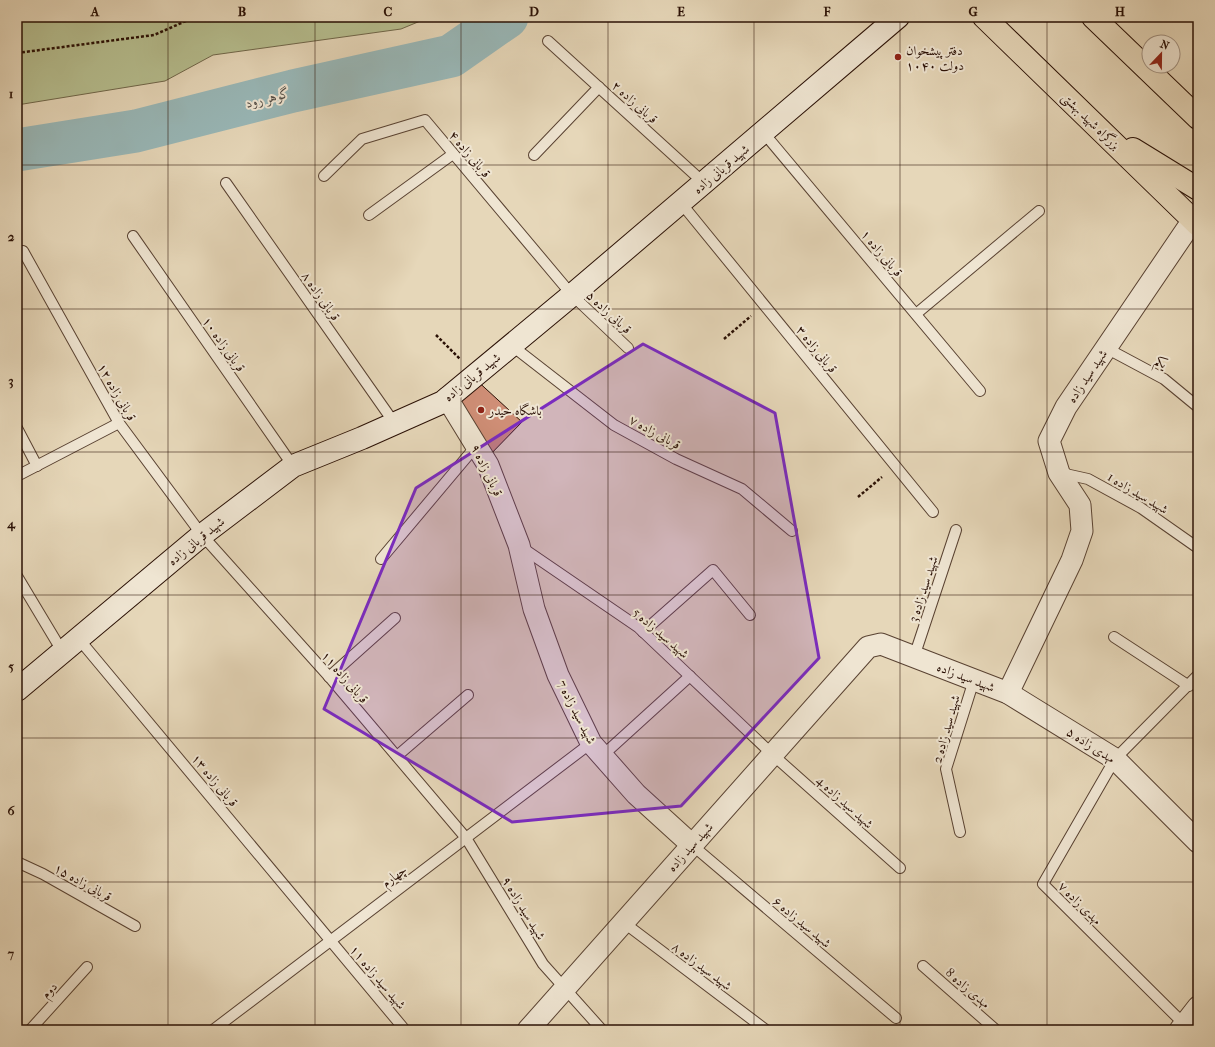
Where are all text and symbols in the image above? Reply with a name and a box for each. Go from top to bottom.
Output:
text: A [90,4,100,19]
text: B [238,4,247,19]
text: C [384,4,393,19]
text: D [529,4,539,19]
text: E [677,4,685,19]
text: F [823,4,831,19]
text: G [968,4,978,19]
text: H [1115,4,1126,19]
north arrow [1141,34,1181,74]
text: N [1158,38,1171,53]
place label: دفتر پیشخوان دولت ۱۰۴۰ [906,43,964,73]
marker: دفتر پیشخوان دولت ۱۰۴۰ [893,52,903,62]
street label: قربانی زاده ۲ [608,78,661,127]
water label: گوهر رود [244,84,292,112]
text: 1 [9,86,14,101]
street label: بزرگراه شهید بهشتی [1057,89,1124,154]
street label: قربانی زاده ۴ [445,128,494,181]
street label: شهید قربانی زاده [690,141,753,197]
street label: قربانی زاده ۱ [857,227,906,280]
text: 2 [8,229,15,244]
street label: قربانی زاده ۸ [298,269,343,324]
street label: قربانی زاده ۵ [583,287,635,337]
street label: قربانی زاده ۱۰ [199,314,249,375]
street label: قربانی زاده ۳ [793,322,841,376]
street label: شهید سید زاده [1064,347,1111,406]
street label: شهید قربانی زاده [441,350,504,405]
street label: یکم [1150,353,1171,376]
street label: قربانی زاده ۱۲ [94,361,140,424]
text: 3 [8,373,14,389]
place label: باشگاه حیدر [487,402,542,419]
marker: باشگاه حیدر [476,405,486,415]
street label: قربانی زاده ۷ [626,412,683,453]
street label: قربانی زاده ۹ [467,441,506,499]
street label: شهید سید زاده 1 [1104,469,1171,518]
street label: شهید قربانی زاده [165,514,228,569]
text: 4 [6,516,16,532]
street label: شهید سید زاده 3 [905,554,942,624]
street label: شهید سید زاده 5 [629,605,692,662]
street label: قربانی زاده ۱۱ [318,648,372,707]
text: 5 [8,659,14,674]
street label: شهید سید زاده [935,659,997,696]
street label: شهید سید زاده 7 [554,678,600,747]
street label: شهید سید زاده 2 [929,693,964,765]
street label: مهدی زاده ۵ [1063,724,1118,767]
street label: قربانی زاده ۱۳ [188,751,241,810]
street label: شهید سید زاده 4 [813,773,876,832]
text: 6 [7,803,15,818]
street label: شهید سید زاده [664,819,717,875]
street label: قربانی زاده ۱۵ [51,860,115,905]
street label: چهارم [378,862,412,894]
street label: شهید سید زاده ۹ [498,874,549,943]
street label: مهدی زاده ۷ [1055,878,1105,928]
street label: شهید سید زاده ۶ [769,893,834,951]
street label: شهید سید زاده ۸ [669,939,735,994]
street label: شهید سید زاده ۱۱ [346,942,409,1013]
text: 7 [7,946,15,961]
street label: مهدی زاده 8 [942,965,993,1012]
street label: دوم [38,979,63,1004]

